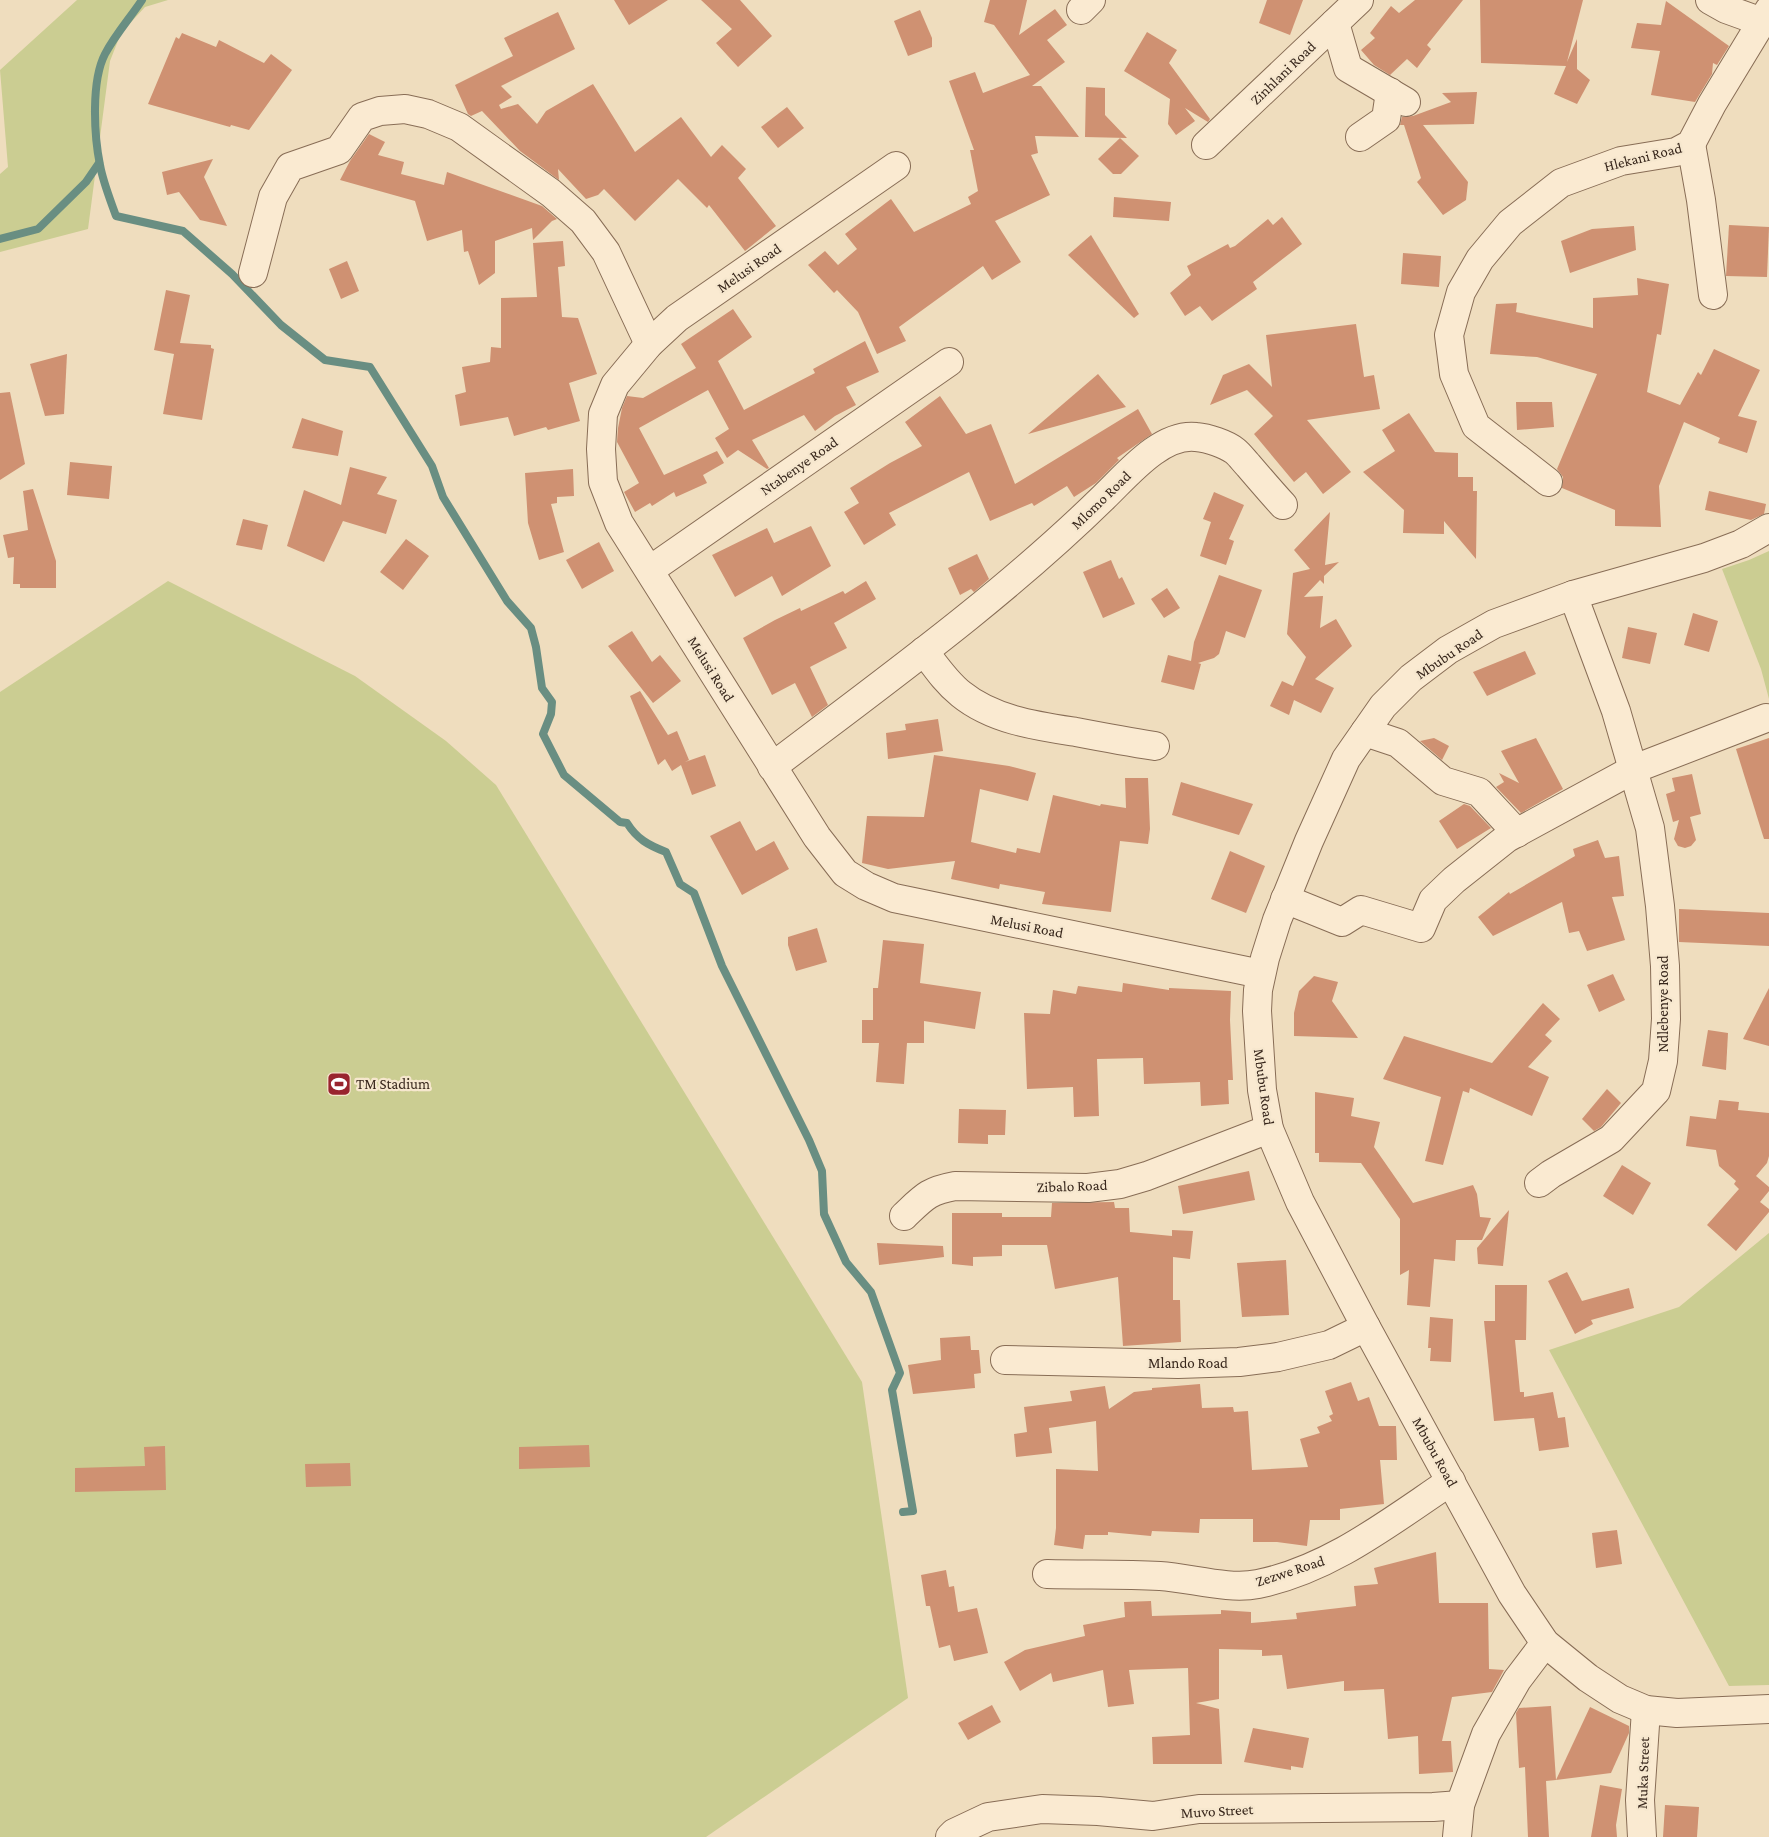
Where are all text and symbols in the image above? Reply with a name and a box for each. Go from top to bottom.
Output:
street label: Zinhlani Road [1247,38,1319,108]
street label: Hlekani Road [1602,140,1684,174]
street label: Melusi Road [714,240,784,296]
street label: Ntabenye Road [757,433,841,499]
street label: Mlomo Road [1068,468,1134,532]
street label: Mbubu Road [1413,626,1485,682]
street label: Melusi Road [685,633,737,705]
street label: Melusi Road [989,911,1065,941]
street label: Ndlebenye Road [1655,955,1672,1053]
street label: Mbubu Road [1251,1048,1277,1126]
sports icon: TM Stadium [326,1071,352,1097]
place label: TM Stadium [356,1076,430,1092]
street label: Zibalo Road [1036,1177,1108,1195]
street label: Mlando Road [1148,1355,1228,1371]
street label: Mbubu Road [1409,1414,1461,1490]
street label: Zezwe Road [1254,1552,1327,1590]
street label: Muka Street [1634,1736,1652,1809]
street label: Muvo Street [1180,1801,1255,1821]

